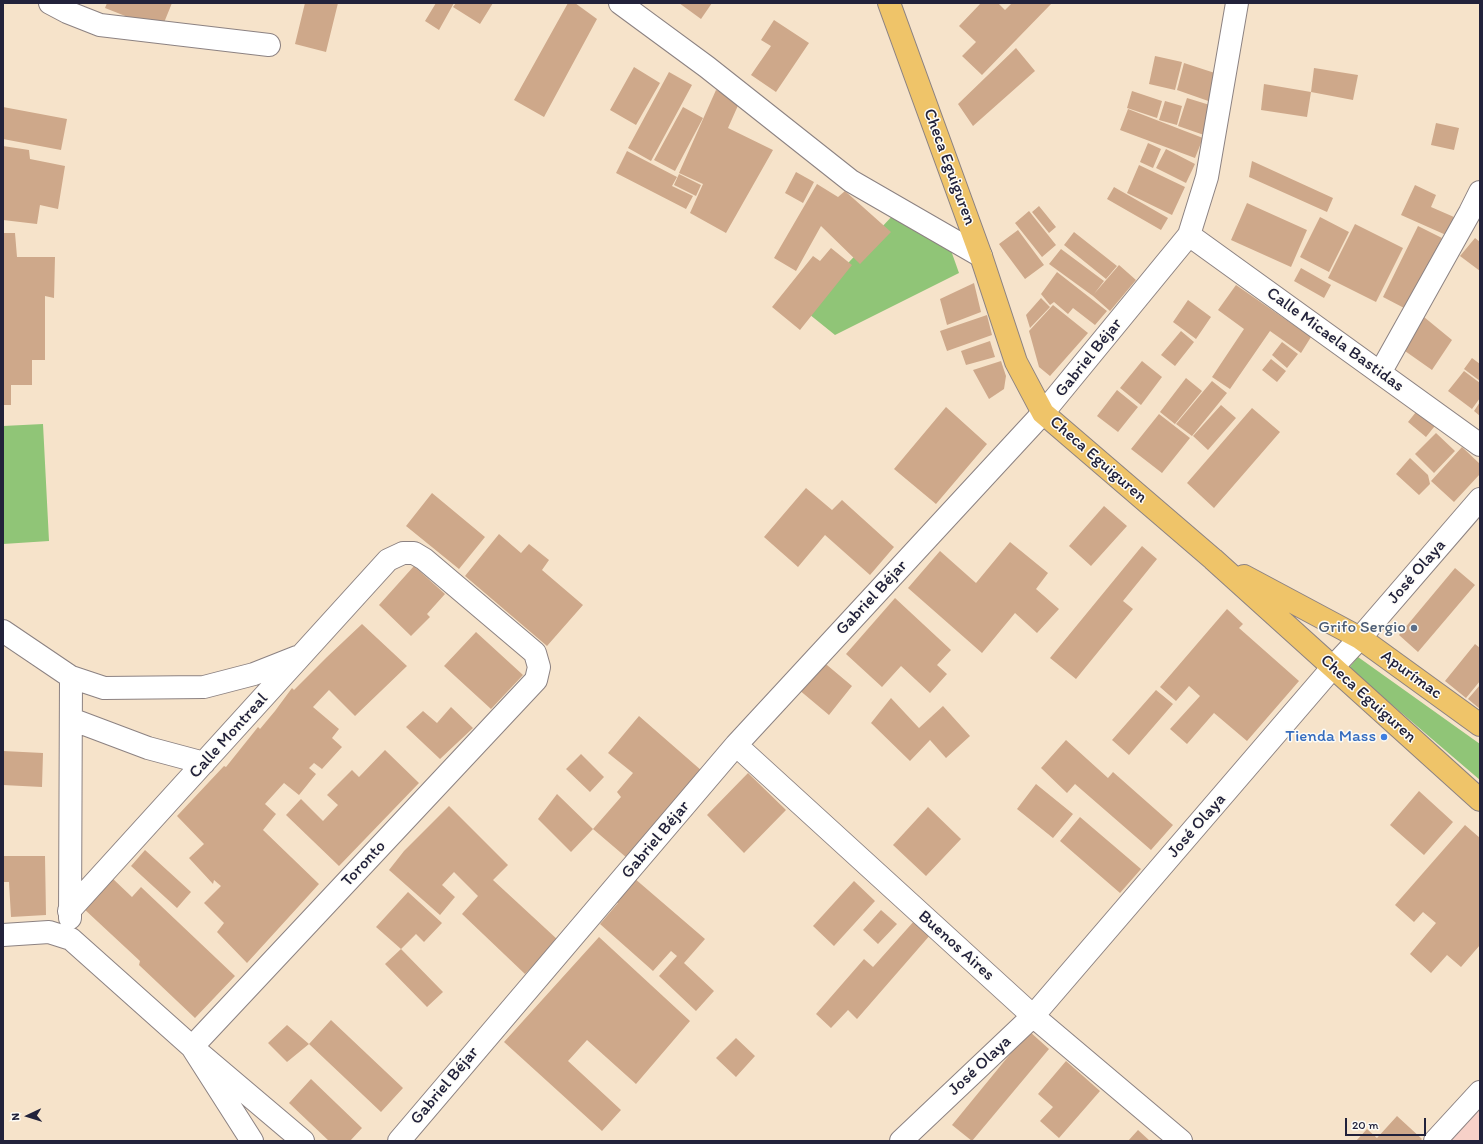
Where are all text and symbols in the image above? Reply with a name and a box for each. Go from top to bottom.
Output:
street label: Checa Eguiguren [918,106,980,228]
street label: Calle Micaela Bastidas [1262,283,1408,397]
street label: Gabriel Béjar [1051,314,1127,402]
street label: Checa Eguiguren [1045,412,1151,508]
street label: José Olaya [1384,536,1450,608]
street label: Gabriel Béjar [832,556,912,640]
place label: Grifo Sergio [1318,618,1406,638]
marker: Grifo Sergio [1409,623,1419,633]
street label: Apurímac [1376,646,1446,704]
street label: Checa Eguiguren [1316,650,1420,748]
street label: Calle Montreal [185,689,273,783]
place label: Tienda Mass [1285,727,1376,747]
marker: Tienda Mass [1379,732,1389,742]
street label: José Olaya [1164,790,1230,862]
street label: Gabriel Béjar [617,797,695,883]
street label: Toronto [337,837,391,891]
street label: Buenos Aires [914,906,998,986]
street label: José Olaya [944,1032,1016,1100]
street label: Gabriel Béjar [406,1043,484,1129]
north arrow [8,1096,48,1136]
scale bar [1347,1110,1428,1136]
text: N [9,1113,22,1121]
text: 20 m [1352,1118,1379,1132]

